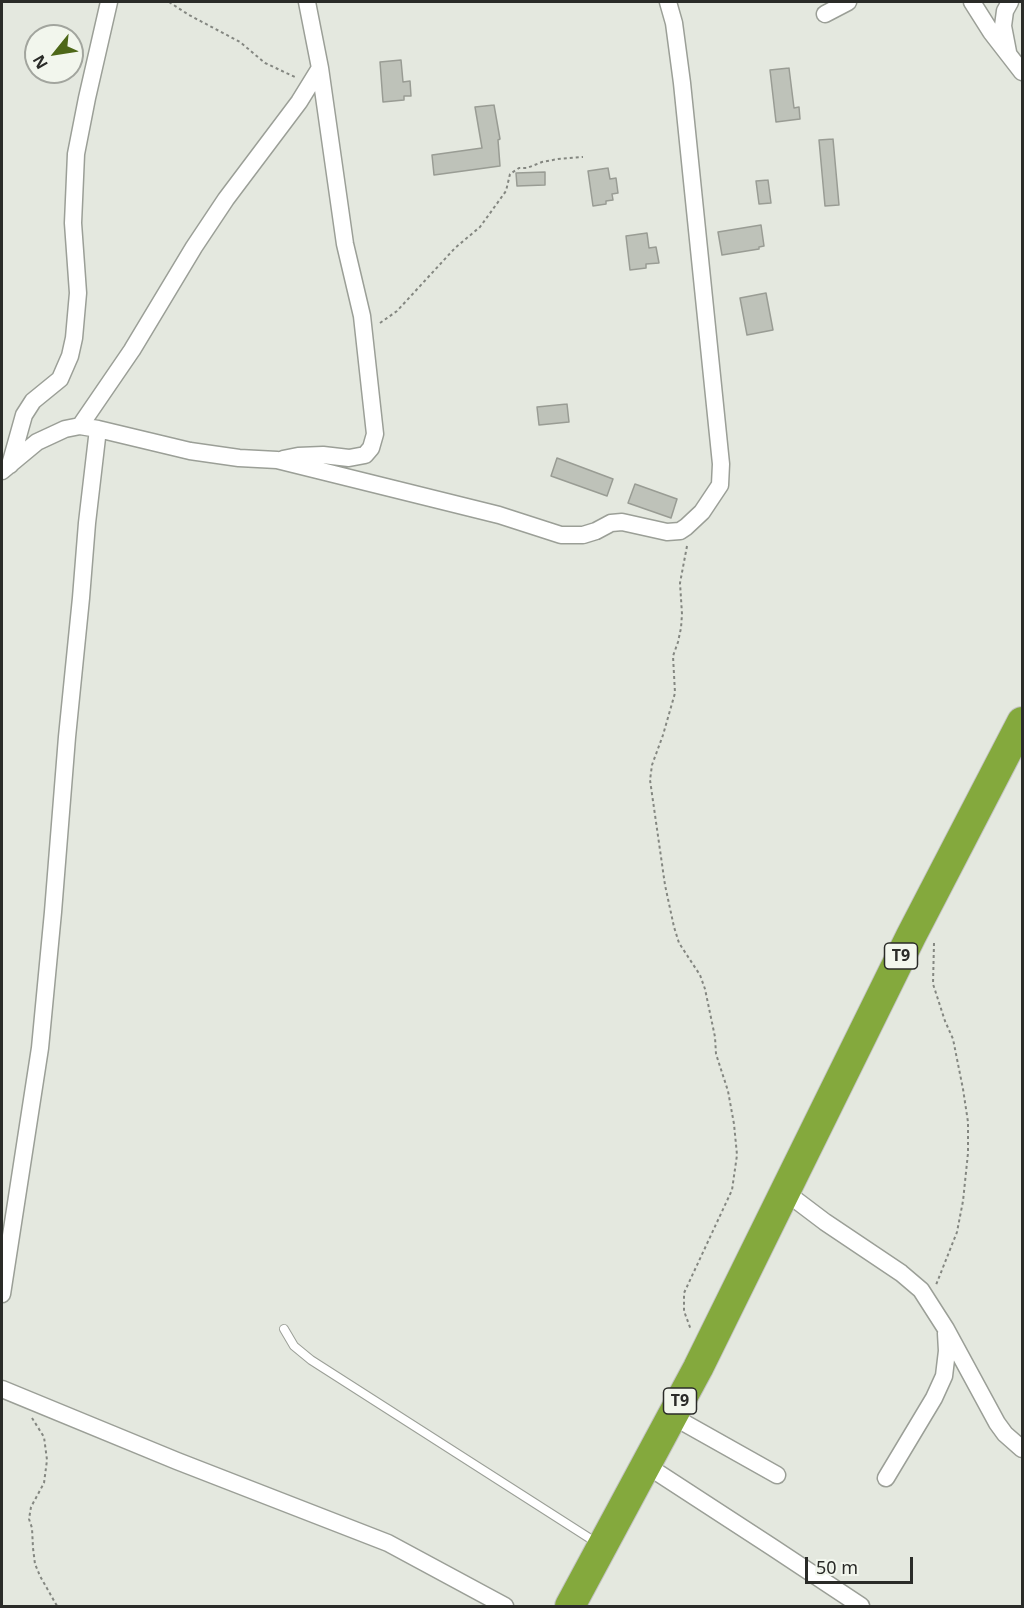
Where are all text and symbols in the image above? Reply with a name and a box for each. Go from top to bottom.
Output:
north arrow [24,24,84,84]
text: N [27,51,53,73]
road number: T9 [884,943,918,969]
road number: T9 [664,1388,696,1414]
scale bar [808,1545,916,1583]
text: 50 m [816,1555,858,1579]

